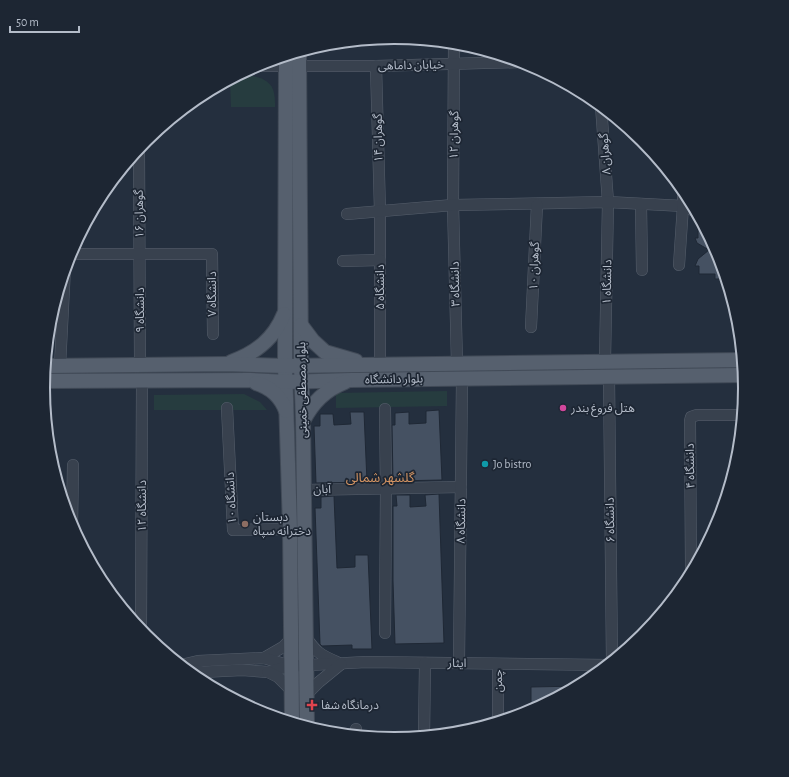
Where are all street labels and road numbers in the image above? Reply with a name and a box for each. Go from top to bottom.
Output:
street label: خیابان داماهی [378,58,444,73]
street label: گوهران ۱۲ [448,109,461,159]
street label: گوهران ۱۴ [372,112,385,162]
street label: گوهران ۸ [597,132,613,175]
street label: گوهران ۱۶ [133,188,146,238]
street label: گوهران ۱۰ [527,240,542,291]
street label: دانشگاه ۱ [601,259,613,305]
street label: دانشگاه ۳ [449,261,461,307]
street label: دانشگاه ۵ [374,264,386,310]
street label: دانشگاه ۷ [206,271,218,317]
street label: دانشگاه ۹ [134,287,146,333]
street label: بلوار مصطفی خمینی [295,342,310,438]
street label: بلوار دانشگاه [365,372,423,387]
street label: دانشگاه ۴ [684,443,696,489]
street label: دانشگاه ۱۰ [224,471,238,524]
street label: دانشگاه ۱۲ [136,480,148,532]
street label: آبان [313,483,331,496]
street label: دانشگاه ۶ [604,497,616,543]
street label: دانشگاه ۸ [455,498,467,544]
street label: ایثار [446,657,467,670]
street label: چمن [492,669,506,692]

